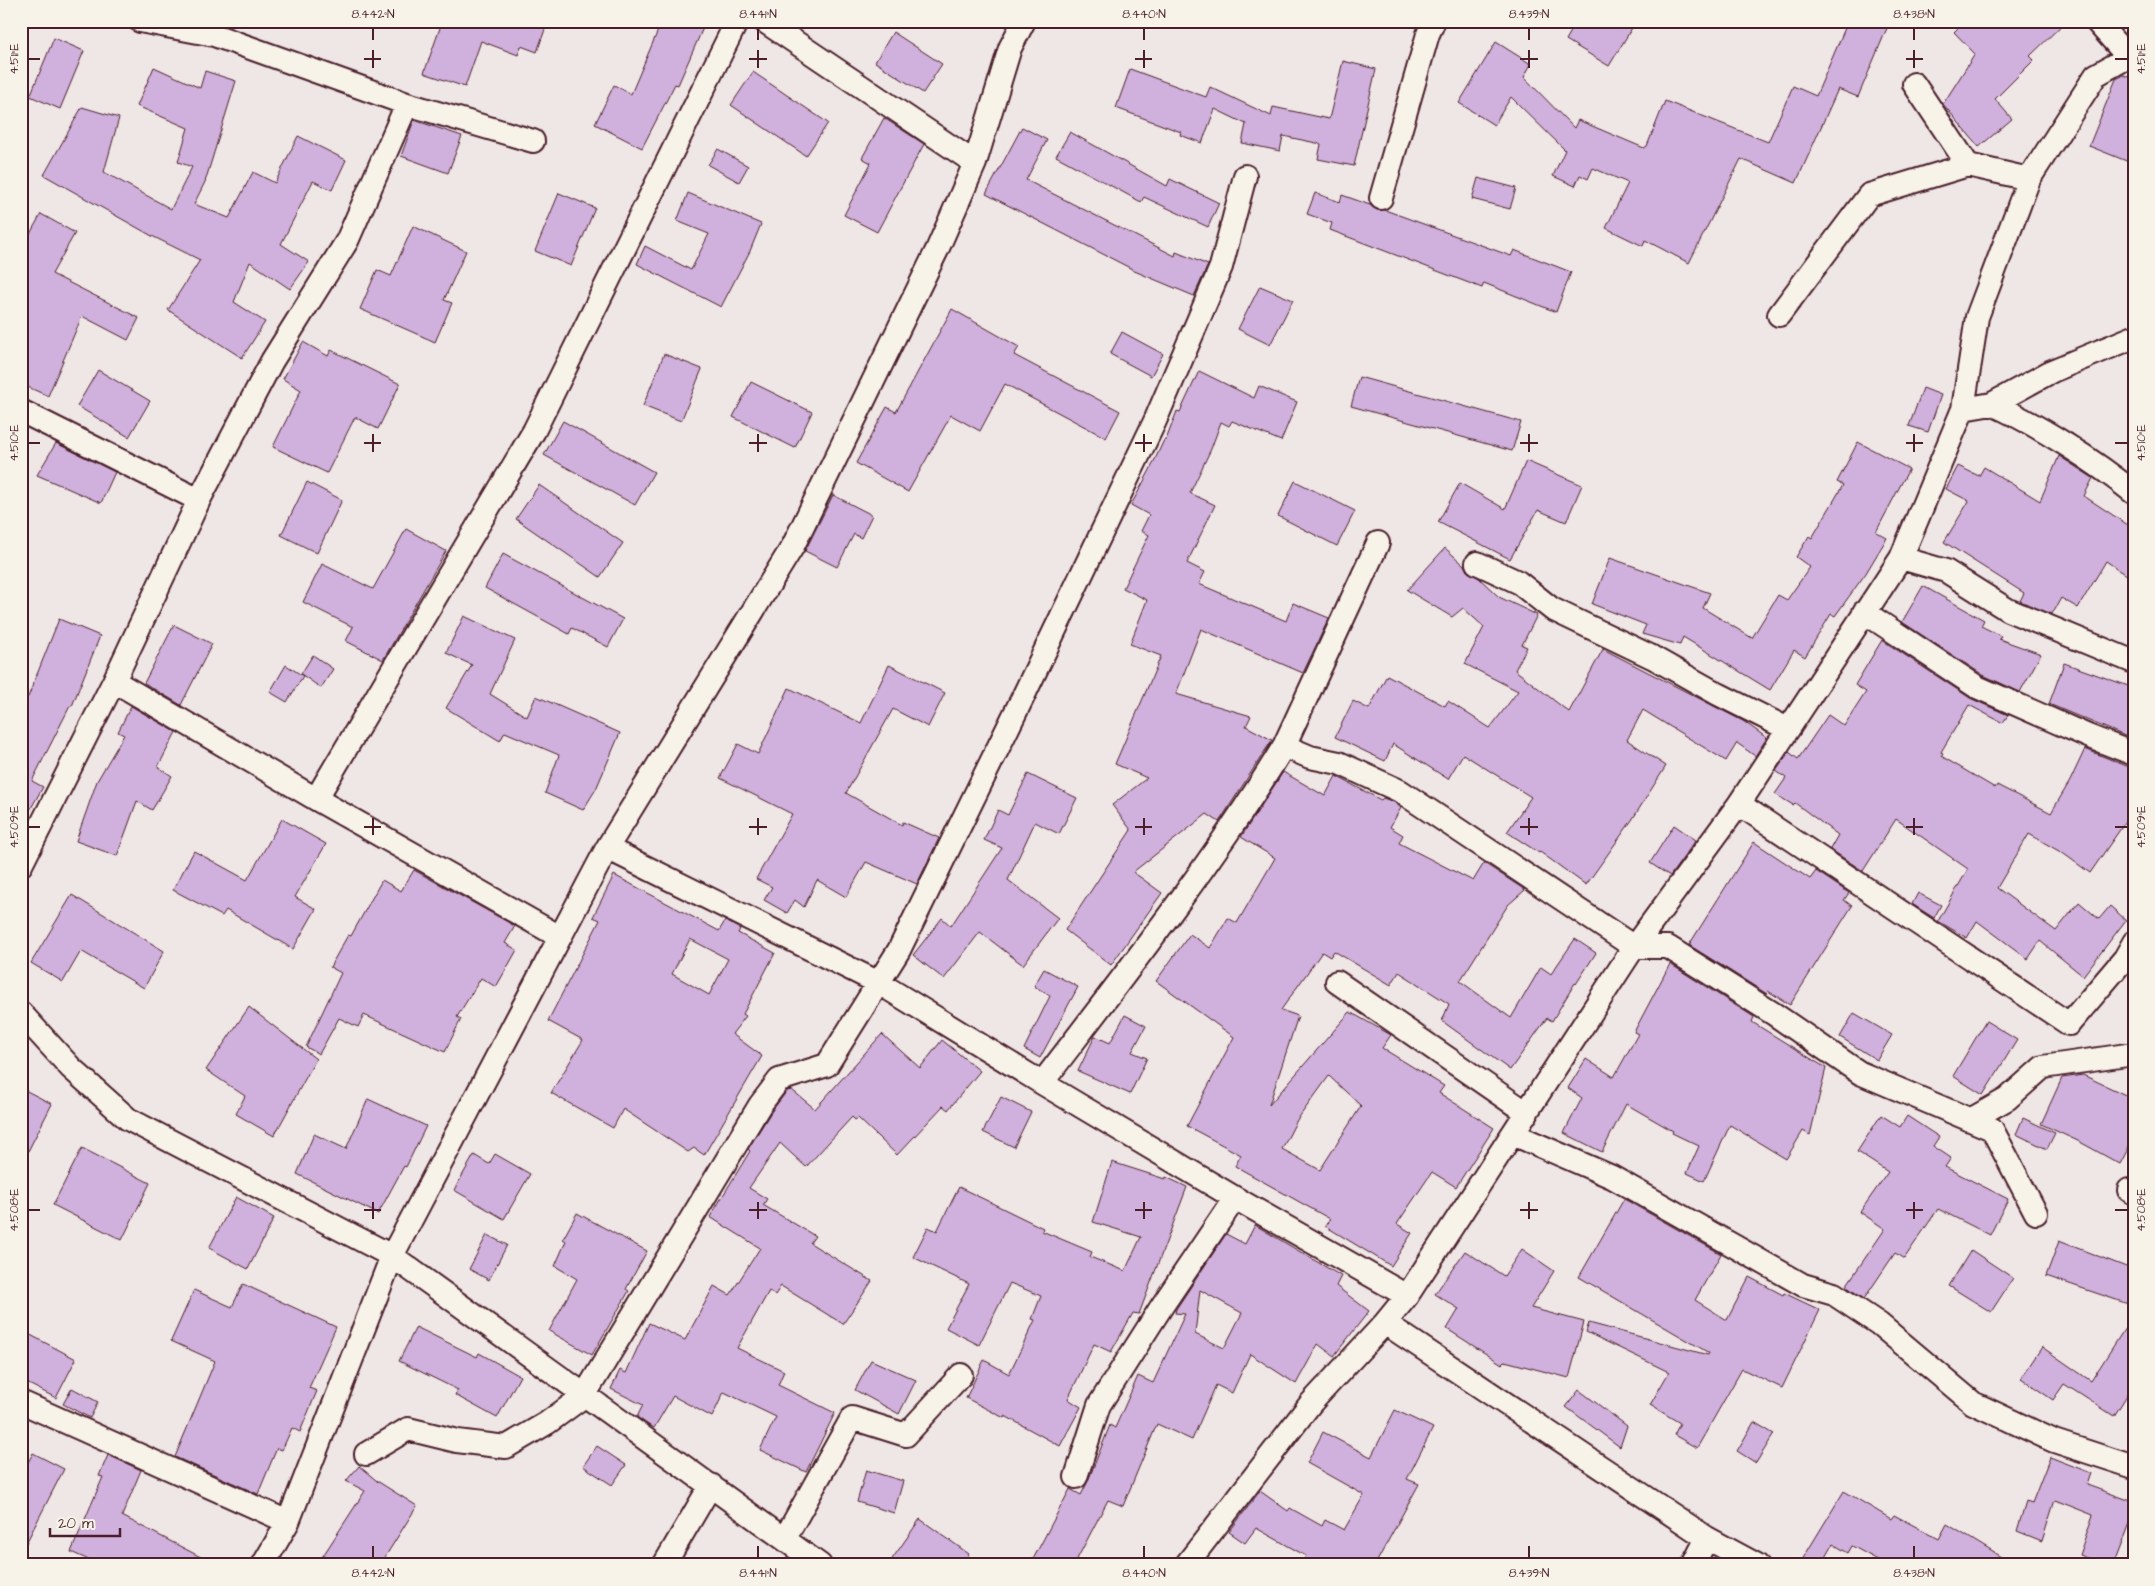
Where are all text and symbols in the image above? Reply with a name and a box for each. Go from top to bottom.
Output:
text: 8.442°N [352,6,395,23]
text: 8.441°N [739,6,777,23]
text: 8.440°N [1122,6,1166,23]
text: 8.439°N [1509,6,1550,23]
text: 8.438°N [1893,6,1935,23]
text: 4.511°E [6,43,23,75]
text: 4.511°E [2133,43,2150,75]
text: 4.510°E [6,424,23,462]
text: 4.510°E [2133,424,2150,462]
text: 4.509°E [6,806,23,848]
text: 4.509°E [2133,806,2150,848]
text: 4.508°E [6,1188,23,1232]
text: 4.508°E [2133,1188,2150,1232]
scale bar [50,1506,120,1538]
text: 20 m [58,1513,94,1534]
text: 8.442°N [352,1565,395,1582]
text: 8.441°N [739,1565,777,1582]
text: 8.440°N [1122,1565,1166,1582]
text: 8.439°N [1509,1565,1550,1582]
text: 8.438°N [1893,1565,1935,1582]

